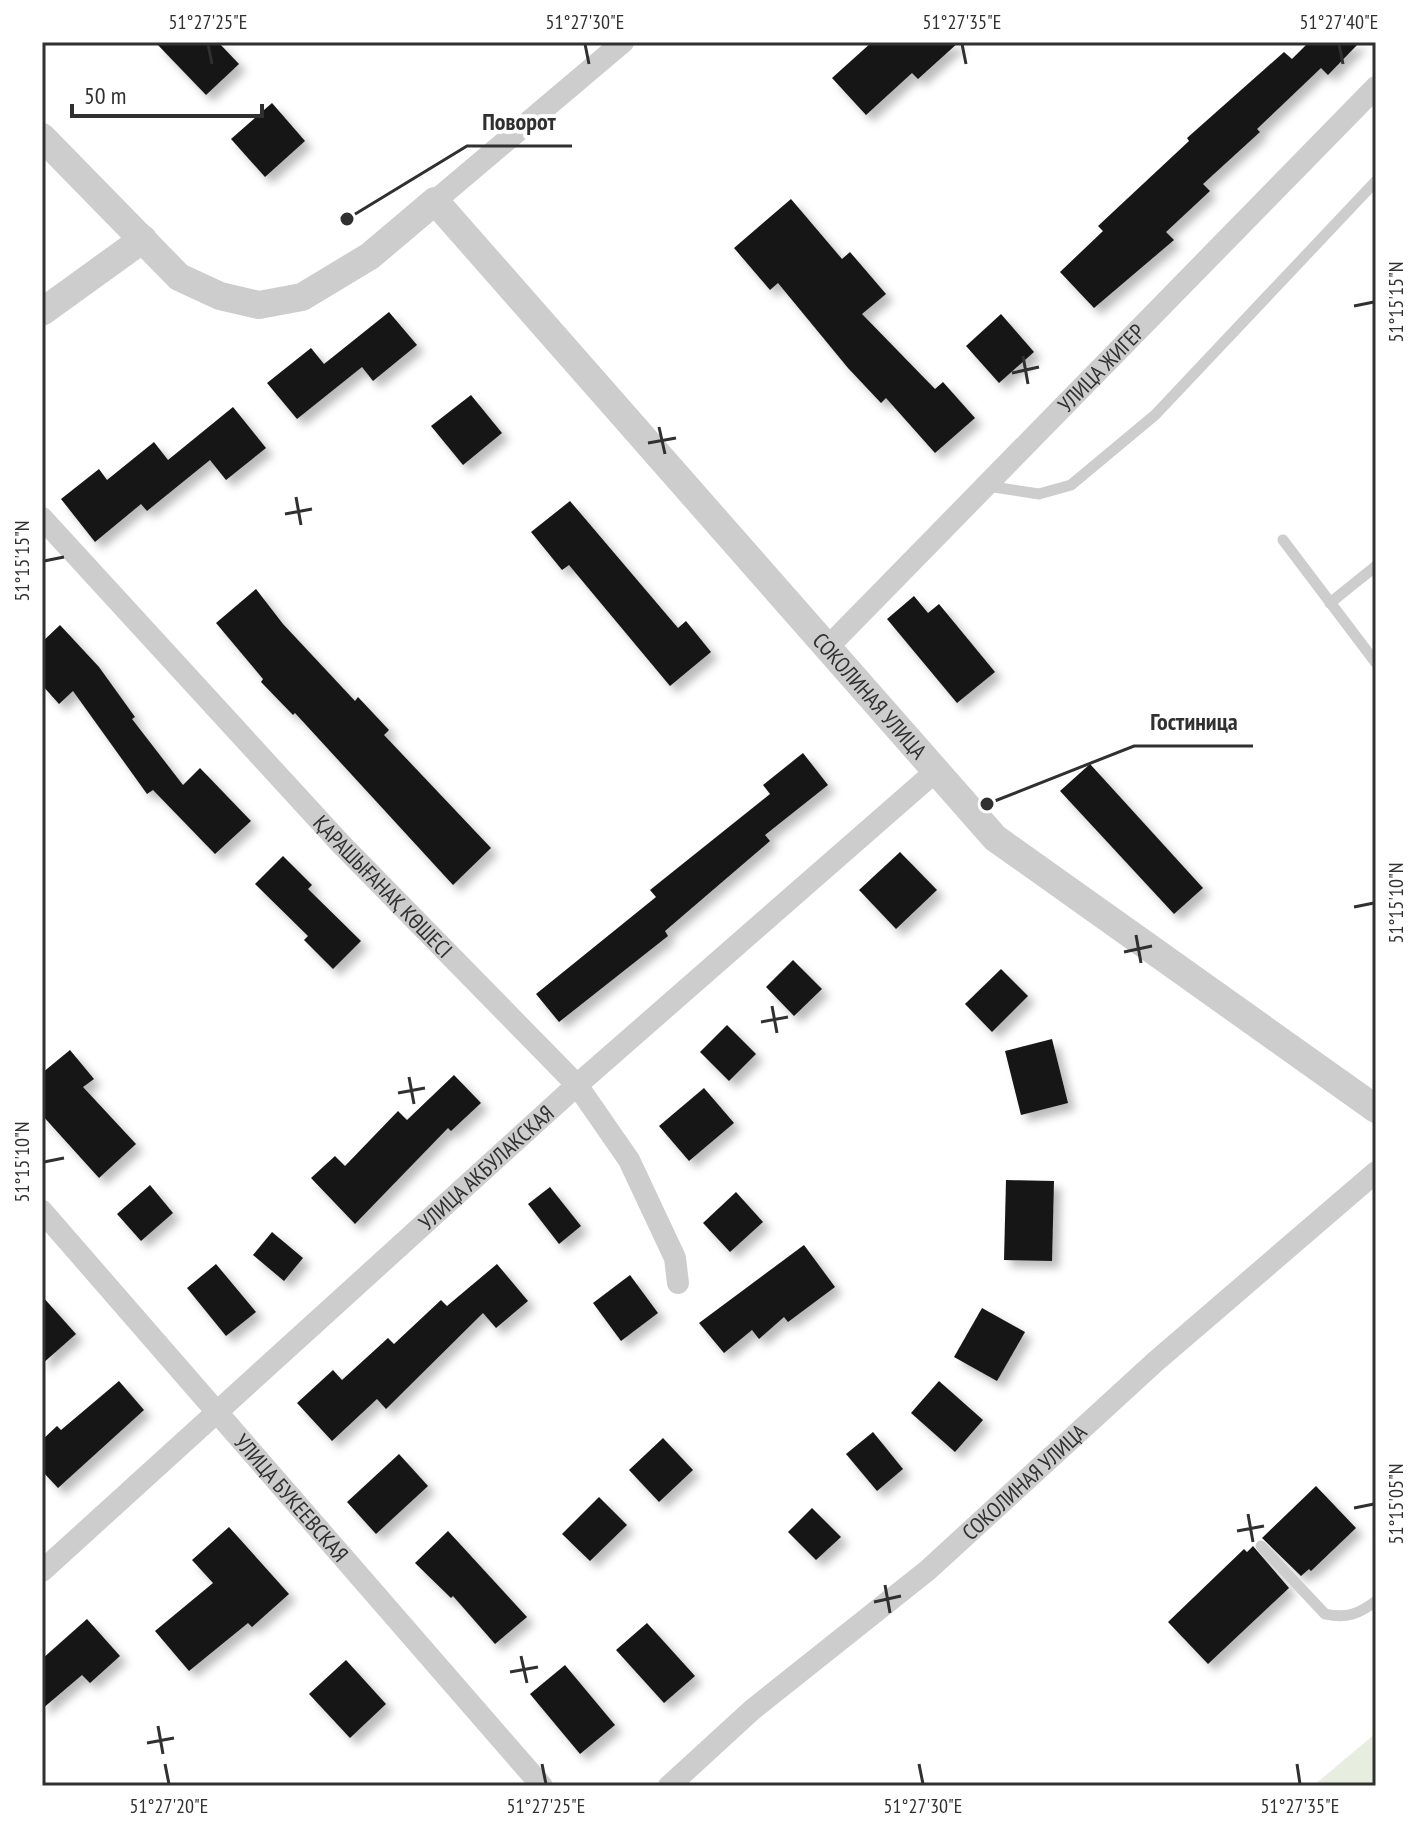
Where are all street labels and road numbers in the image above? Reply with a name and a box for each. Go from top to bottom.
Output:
street label: УЛИЦА ЖИГЕР [1052,318,1151,418]
street label: СОКОЛИНАЯ УЛИЦА [807,627,933,765]
street label: ҚАРАШЫҒАНАҚ КӨШЕСІ [307,809,459,964]
street label: УЛИЦА АКБУЛАКСКАЯ [413,1099,559,1236]
street label: СОКОЛИНАЯ УЛИЦА [956,1417,1093,1546]
street label: УЛИЦА БУКЕЕВСКАЯ [228,1428,355,1567]

